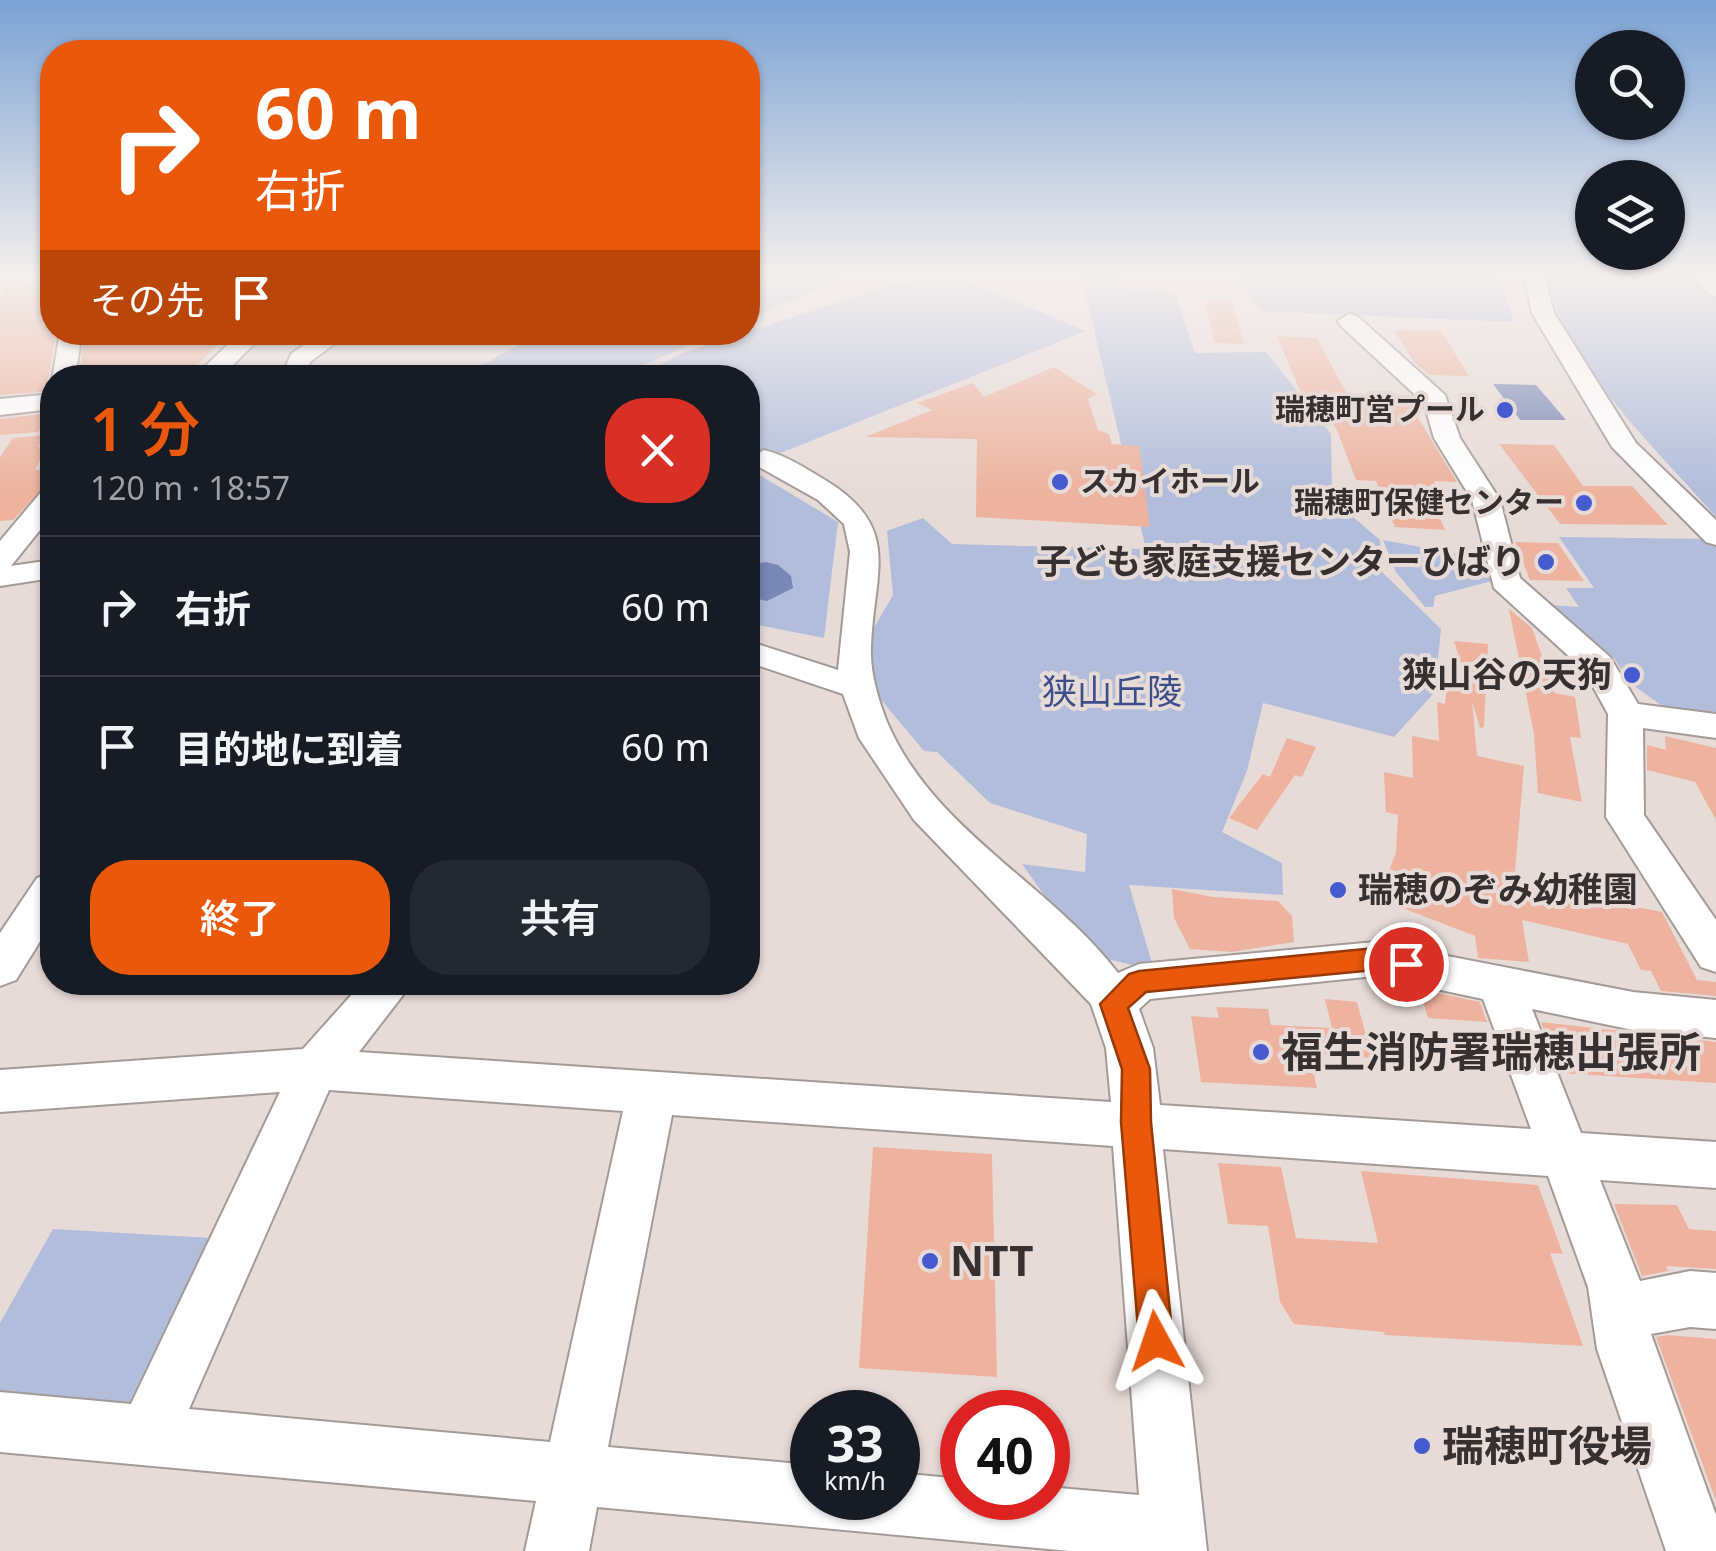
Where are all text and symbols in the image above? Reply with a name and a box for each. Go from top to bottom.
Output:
map controls [1575,30,1685,270]
button: search [1575,30,1685,140]
text: 60 m [255,64,422,160]
icon: right [90,80,220,210]
text: 右折 [255,159,345,220]
button: layers [1575,160,1685,270]
icon: arrive [224,270,279,325]
text: その先 [90,273,204,325]
text: 1 分 [90,387,200,469]
place label: 瑞穂町営プール [1275,388,1485,429]
button: close [605,398,710,503]
marker: 瑞穂町営プール [1494,399,1516,421]
place label: スカイホール [1080,460,1260,501]
text: 120 m · 18:57 [90,466,290,509]
marker: スカイホール [1049,471,1071,493]
place label: 瑞穂町保健センター [1294,481,1564,522]
marker: 瑞穂町保健センター [1573,492,1595,514]
place label: 子ども家庭支援センターひばり [1036,537,1526,584]
marker: 子ども家庭支援センターひばり [1535,551,1557,573]
icon: right [90,579,145,634]
text: 60 m [621,580,710,632]
text: 右折 [175,582,251,634]
place label: 狭山谷の天狗 [1402,650,1612,697]
marker: 狭山谷の天狗 [1621,664,1643,686]
park label: 狭山丘陵 [1042,667,1182,714]
icon: arrive [90,719,145,774]
text: 60 m [621,720,710,772]
text: 目的地に到着 [175,722,403,774]
button: 終了 [90,860,390,975]
button: 共有 [410,860,710,975]
place label: 瑞穂のぞみ幼稚園 [1358,865,1638,912]
marker: 瑞穂のぞみ幼稚園 [1327,879,1349,901]
pin [1364,922,1449,1007]
icon: arrive [1379,937,1434,992]
place label: 福生消防署瑞穂出張所 [1281,1022,1701,1079]
marker: 福生消防署瑞穂出張所 [1250,1041,1272,1063]
place label: NTT [950,1231,1033,1288]
marker: NTT [919,1250,941,1272]
position arrow [1104,1289,1208,1393]
speed limit sign: 40 [940,1390,1070,1520]
text: 33 [826,1409,884,1477]
place label: 瑞穂町役場 [1442,1416,1652,1473]
marker: 瑞穂町役場 [1411,1435,1433,1457]
text: km/h [824,1463,886,1497]

